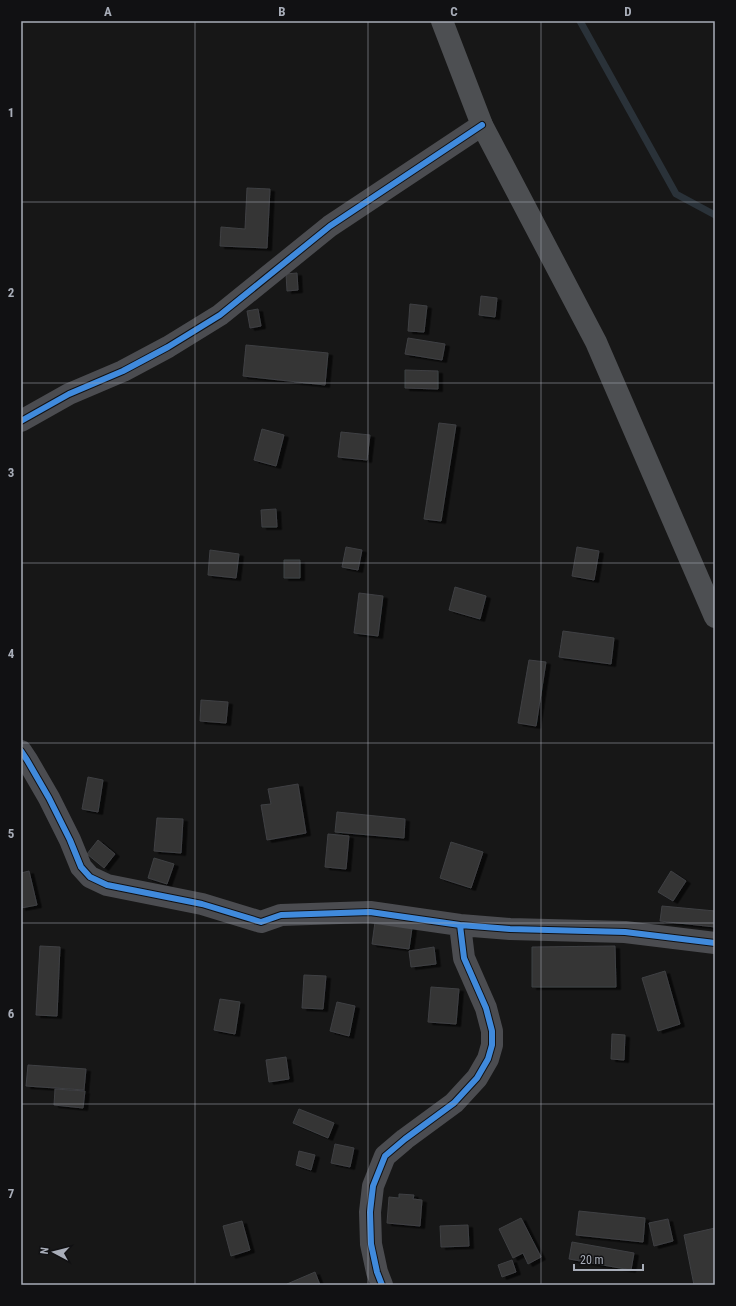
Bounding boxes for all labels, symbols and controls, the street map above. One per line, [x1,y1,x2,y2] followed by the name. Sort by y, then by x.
[104,4,112,19] text: A
[278,4,286,19] text: B
[450,4,458,19] text: C
[624,4,632,19] text: D
[8,105,14,120] text: 1
[8,285,15,300] text: 2
[8,465,14,480] text: 3
[8,646,15,661] text: 4
[8,826,15,841] text: 5
[8,1006,15,1021] text: 6
[8,1186,15,1201] text: 7
[34,1232,74,1272] north arrow
[38,1246,51,1255] text: N
[574,1246,643,1272] scale bar
[580,1253,604,1267] text: 20 m

